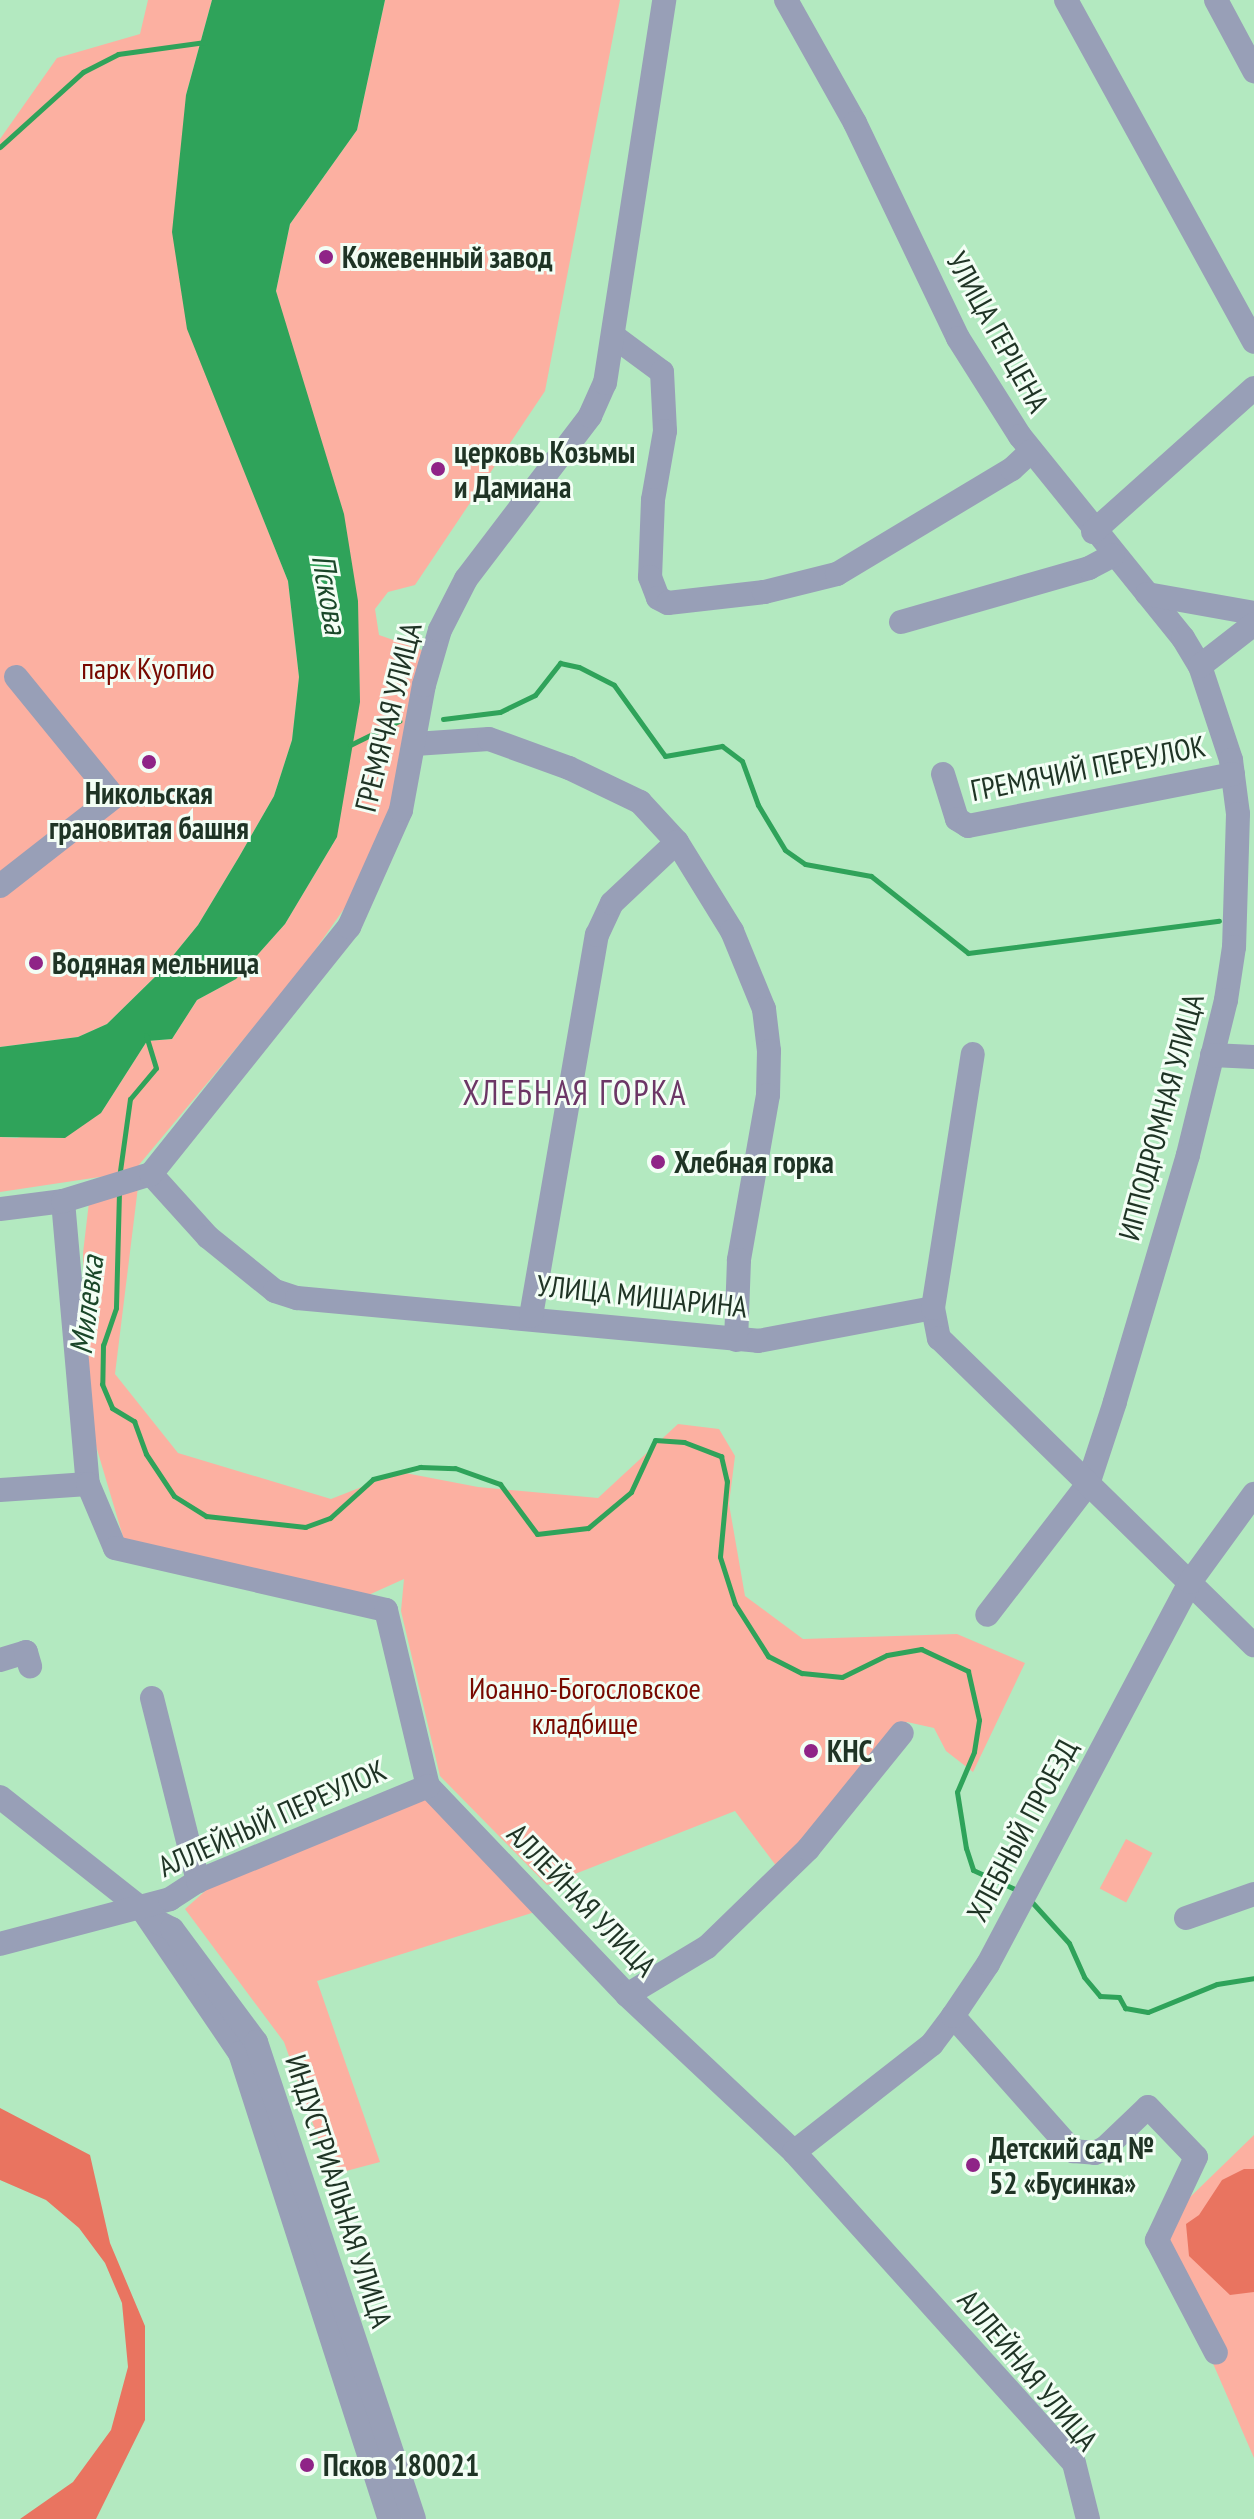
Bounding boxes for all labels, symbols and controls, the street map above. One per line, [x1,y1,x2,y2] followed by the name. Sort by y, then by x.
[342,239,553,275] place label: Кожевенный завод
[939,245,1057,419] street label: УЛИЦА ГЕРЦЕНА
[317,248,335,266] marker: Кожевенный завод
[454,434,636,504] place label: церковь Козьмы и Дамиана
[429,460,447,478] marker: церковь Козьмы и Дамиана
[304,551,356,637] water label: Пскова
[347,618,429,816] street label: ГРЕМЯЧАЯ УЛИЦА
[81,650,215,686] park label: парк Куопио
[968,728,1208,808] street label: ГРЕМЯЧИЙ ПЕРЕУЛОК
[140,753,158,771] marker: Никольская грановитая башня
[49,775,249,846] place label: Никольская грановитая башня
[52,945,259,981] place label: Водяная мельница
[27,954,45,972] marker: Водяная мельница
[1111,990,1211,1244] street label: ИППОДРОМНАЯ УЛИЦА
[462,1073,688,1113] district label: ХЛЕБНАЯ ГОРКА
[674,1144,834,1180] place label: Хлебная горка
[649,1153,667,1171] marker: Хлебная горка
[61,1254,111,1356] water label: Милевка
[535,1267,749,1325] street label: УЛИЦА МИШАРИНА
[469,1670,701,1740] park label: Иоанно-Богословское кладбище
[827,1733,872,1769] place label: КНС
[959,1733,1085,1927] street label: ХЛЕБНЫЙ ПРОЕЗД
[802,1742,820,1760] marker: КНС
[153,1752,391,1884] street label: АЛЛЕЙНЫЙ ПЕРЕУЛОК
[500,1816,664,1984] street label: АЛЛЕЙНАЯ УЛИЦА
[278,2050,400,2332] street label: ИНДУСТРИАЛЬНАЯ УЛИЦА
[989,2130,1154,2200] place label: Детский сад № 52 «Бусинка»
[964,2156,982,2174] marker: Детский сад № 52 «Бусинка»
[950,2282,1106,2458] street label: АЛЛЕЙНАЯ УЛИЦА
[323,2447,479,2483] place label: Псков 180021
[298,2456,316,2474] marker: Псков 180021

